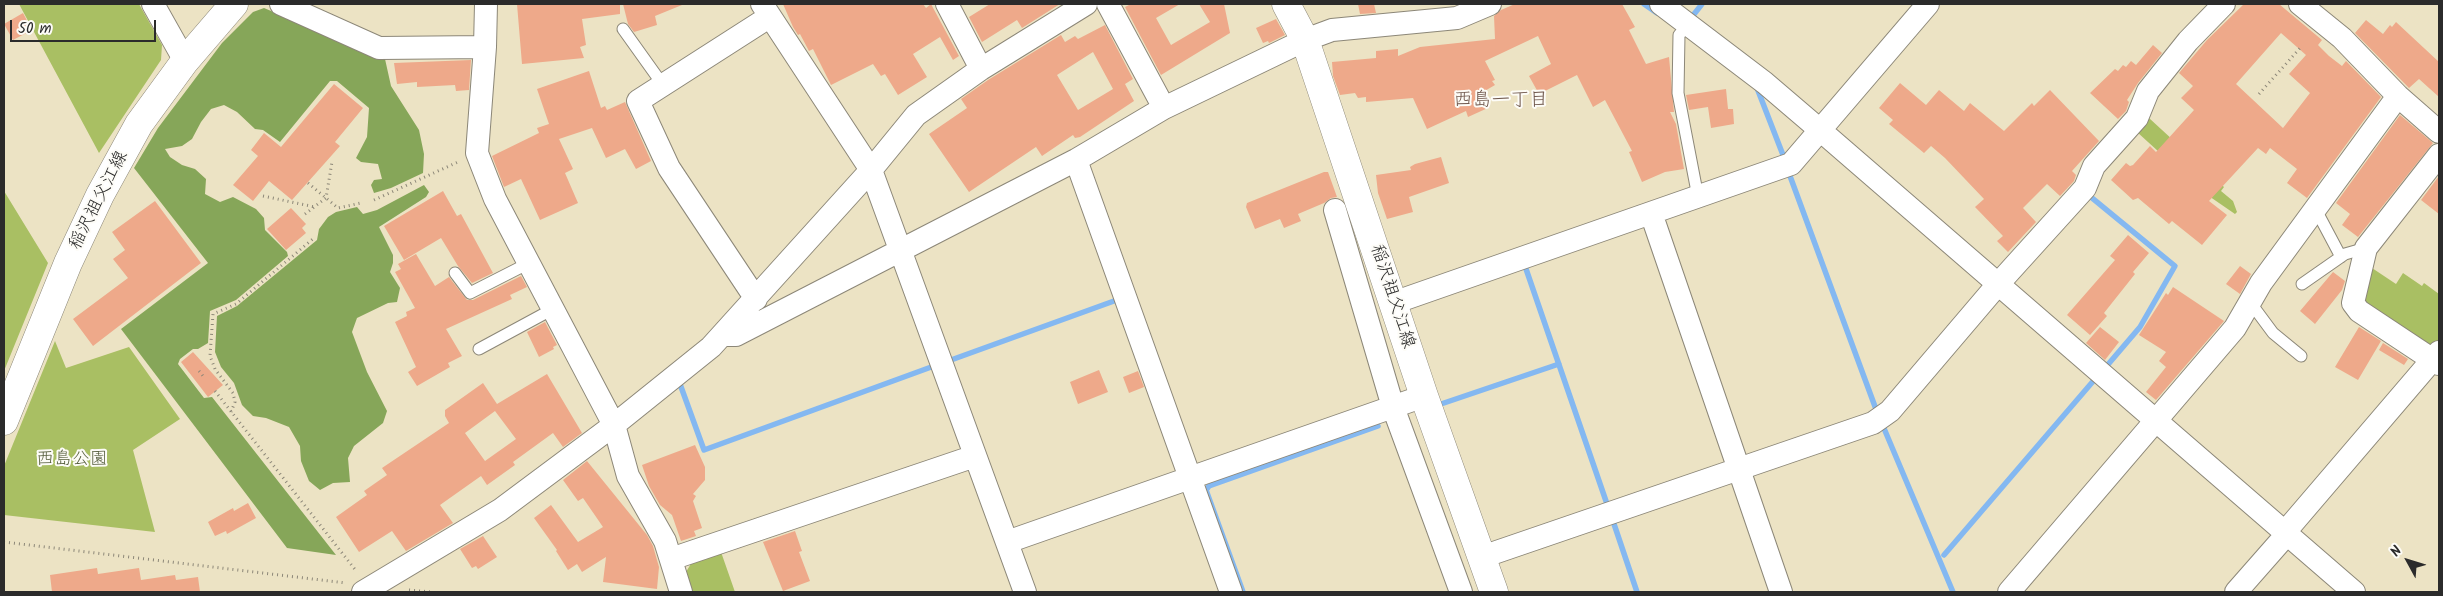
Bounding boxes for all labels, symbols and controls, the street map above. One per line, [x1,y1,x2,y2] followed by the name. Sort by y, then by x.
[12,10,159,42] scale bar
[18,17,52,41] text: 50 m
[1454,91,1548,113] district label: 西島一丁目
[66,148,134,254] street label: 稲沢祖父江線
[1364,242,1418,352] street label: 稲沢祖父江線
[36,450,108,472] park label: 西島公園
[2383,536,2433,586] north arrow
[2385,541,2408,562] text: N

